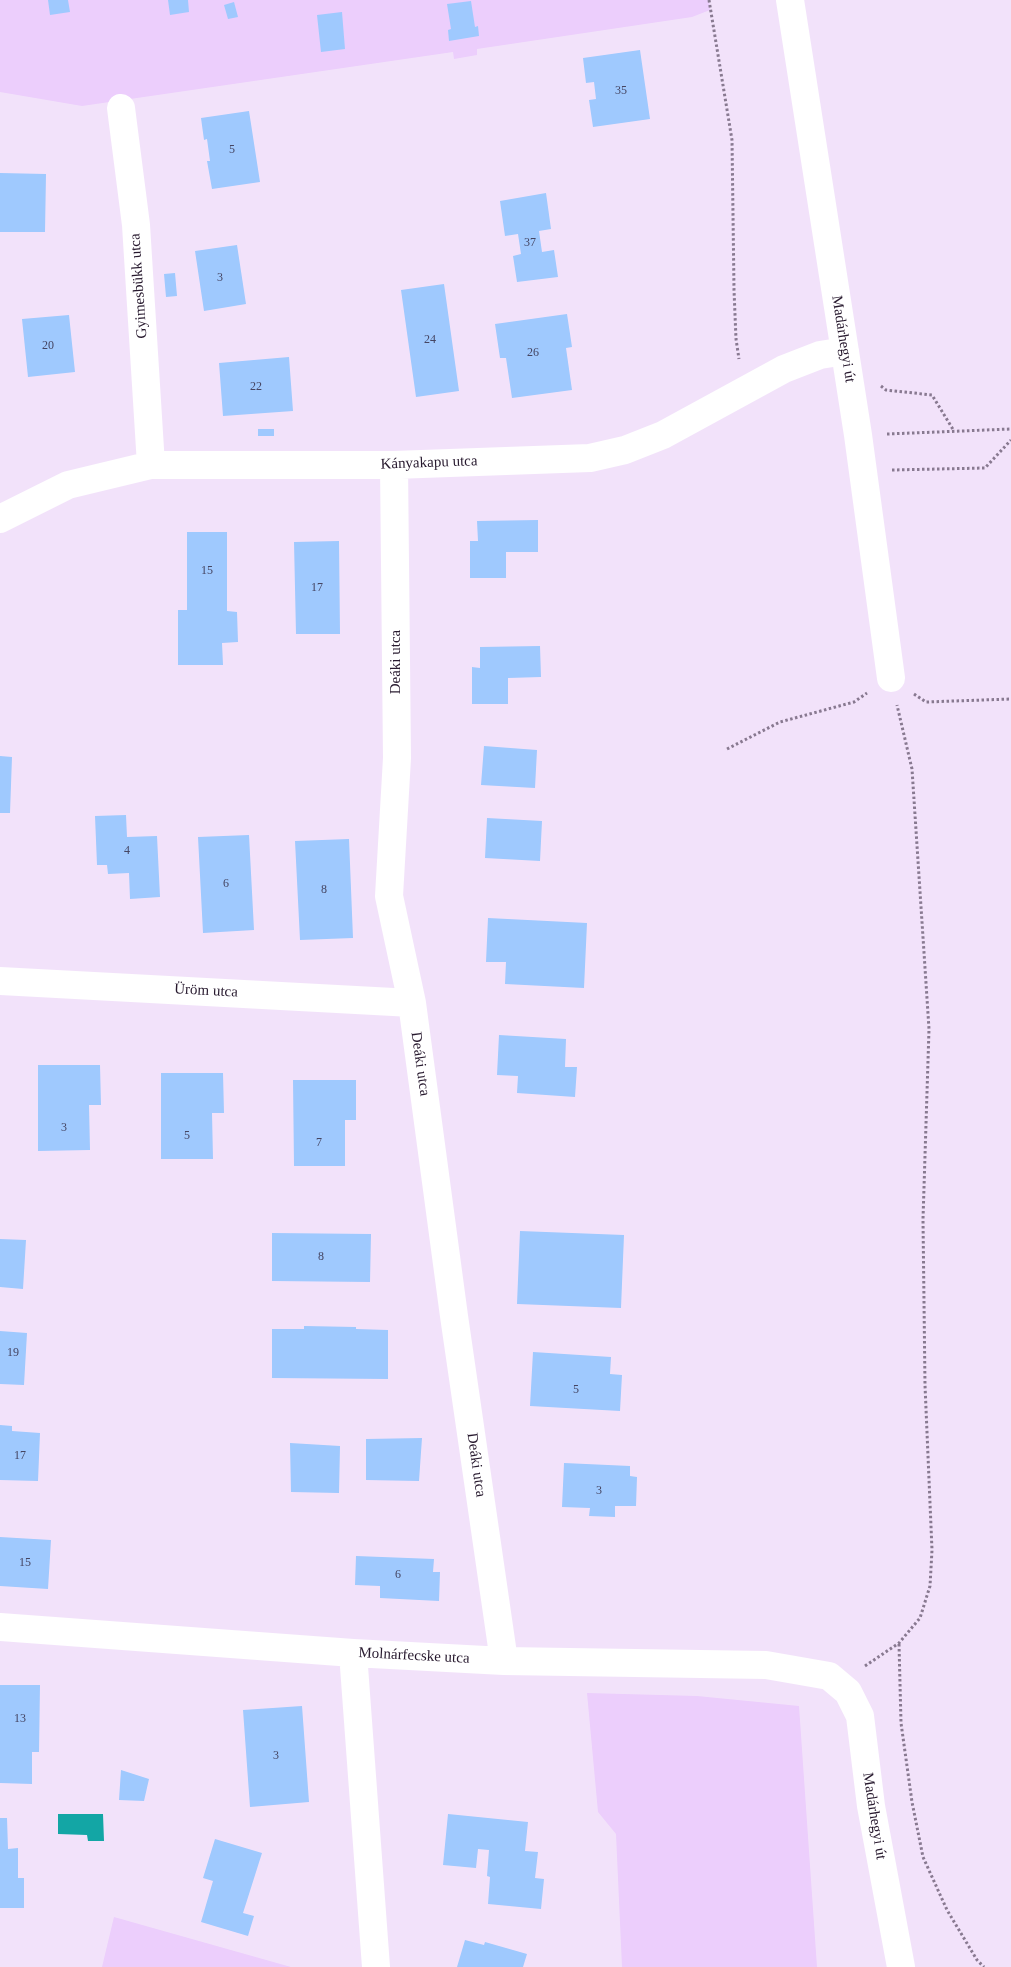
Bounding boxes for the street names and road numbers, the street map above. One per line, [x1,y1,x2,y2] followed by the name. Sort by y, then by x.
[126,233,152,339] street label: Gyimesbükk utca
[827,294,859,384] street label: Madárhegyi út
[380,452,478,474] street label: Kányakapu utca
[387,630,405,694] street label: Deáki utca
[174,980,238,1002] street label: Üröm utca
[407,1031,433,1097] street label: Deáki utca
[463,1432,489,1498] street label: Deáki utca
[358,1644,470,1668] street label: Molnárfecske utca
[858,1771,890,1861] street label: Madárhegyi út

